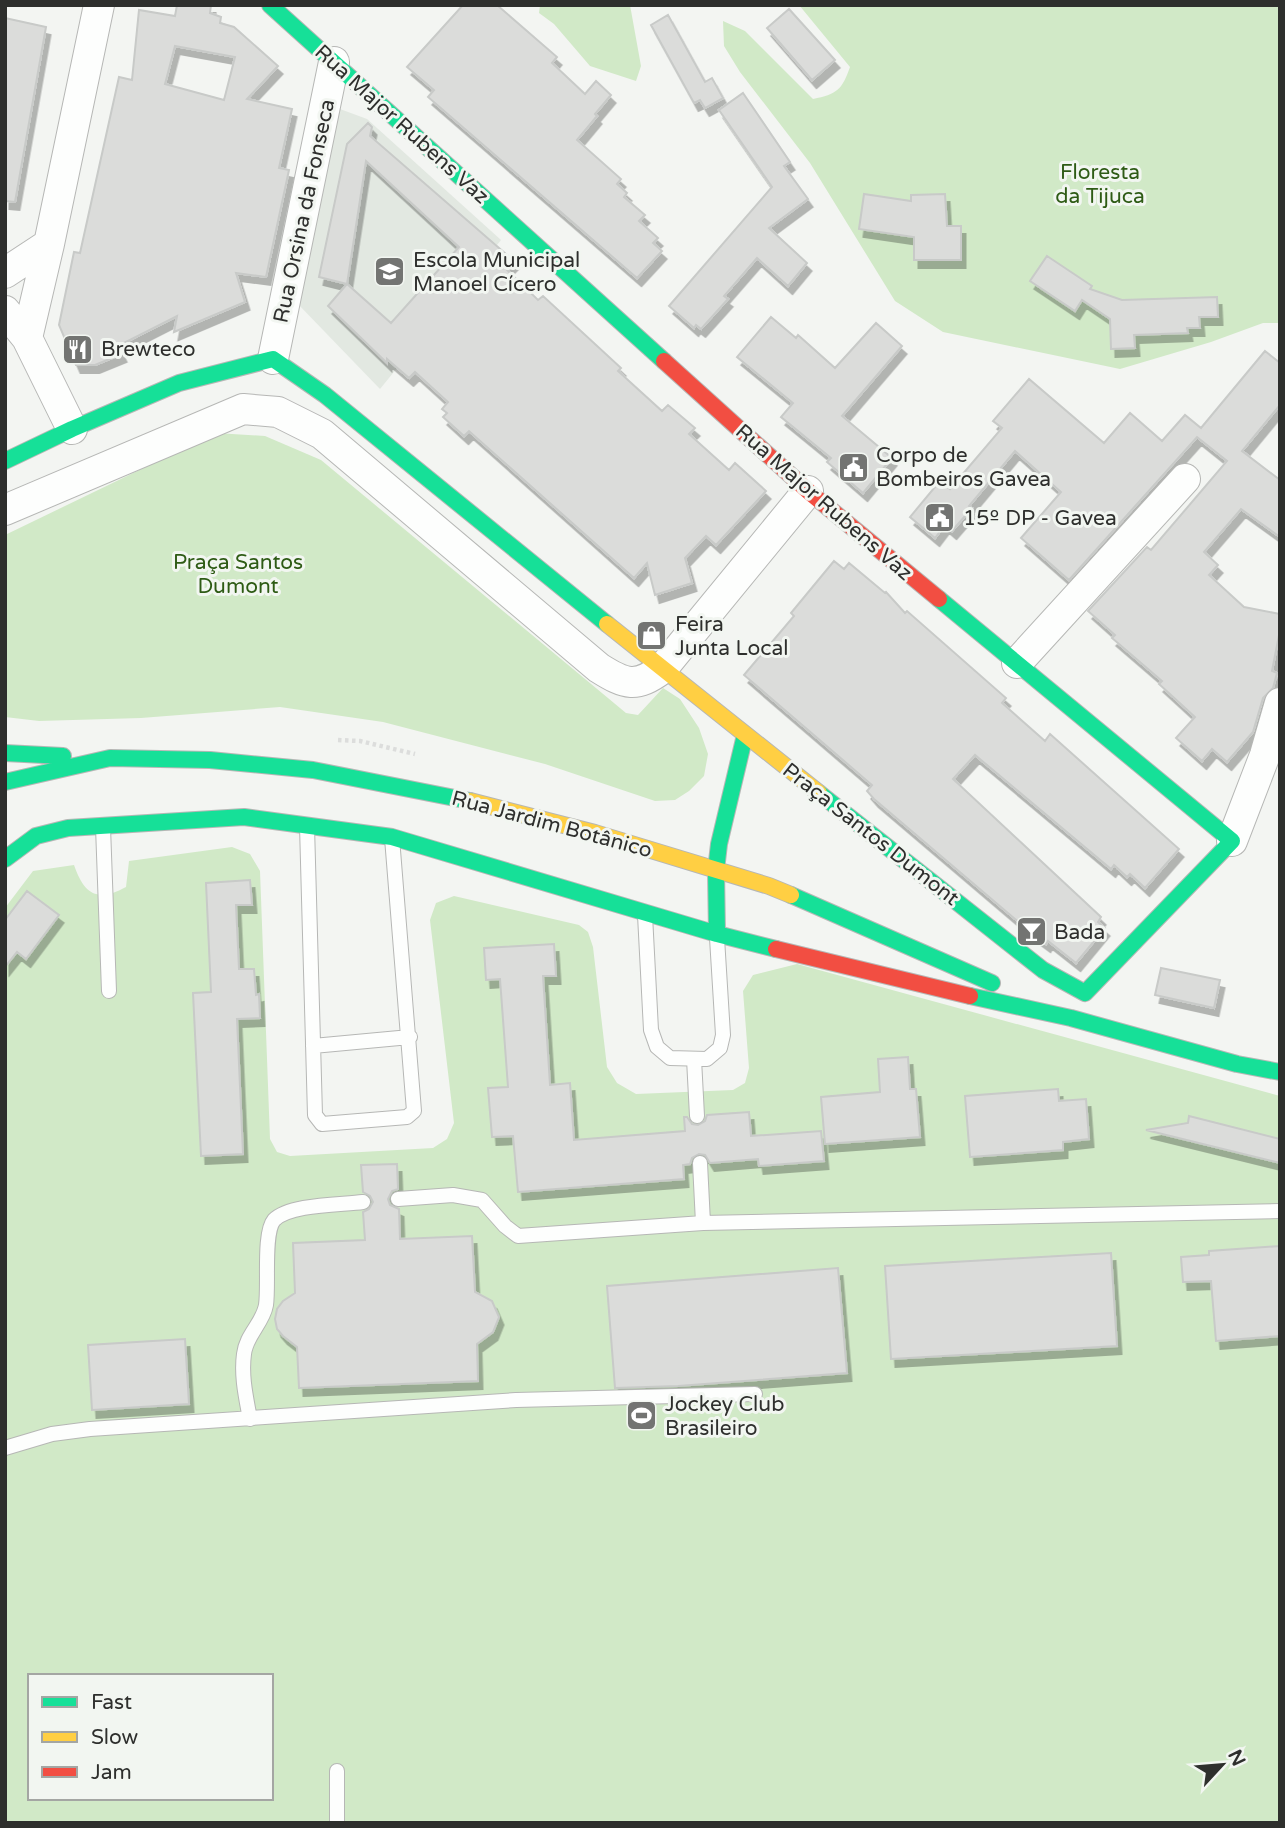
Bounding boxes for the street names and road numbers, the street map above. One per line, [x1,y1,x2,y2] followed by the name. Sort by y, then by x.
[309,40,494,209] street label: Rua Major Rubens Vaz
[269,97,340,325] street label: Rua Orsina da Fonseca
[730,419,917,586] street label: Rua Major Rubens Vaz
[778,758,964,911] street label: Praça Santos Dumont
[449,786,655,863] street label: Rua Jardim Botânico

